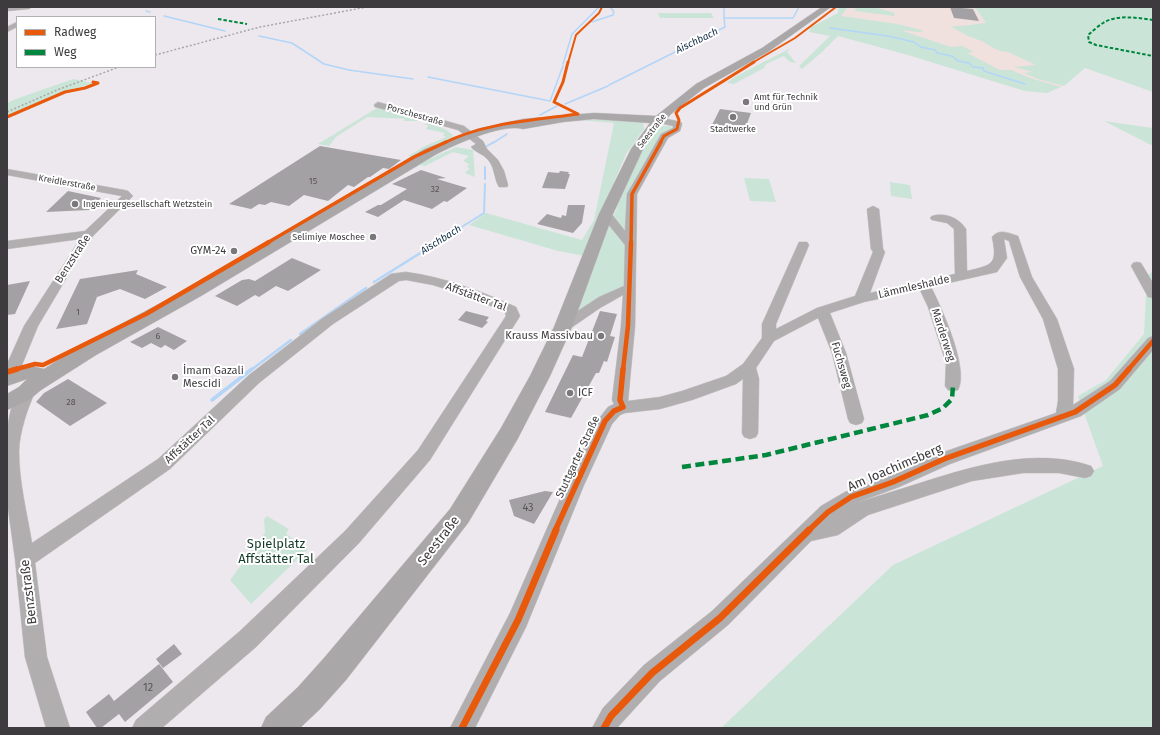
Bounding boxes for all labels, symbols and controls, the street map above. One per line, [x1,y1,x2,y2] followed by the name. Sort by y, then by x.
[16,16,156,68] legend
[54,25,96,39] text: Radweg
[674,26,720,56] water label: Aischbach
[54,45,77,59] text: Weg
[754,92,818,113] place label: Amt für Technik und Grün
[741,97,751,107] marker: Amt für Technik und Grün
[386,102,444,128] street label: Porschestraße
[635,112,669,150] street label: Seestraße
[728,112,738,122] marker: Stadtwerke
[710,124,756,134] place label: Stadtwerke
[38,173,96,193] street label: Kreidlerstraße
[309,176,317,186] house number: 15
[431,184,439,194] house number: 32
[70,199,80,209] marker: Ingenieurgesellschaft Wetzstein
[83,199,212,209] place label: Ingenieurgesellschaft Wetzstein
[418,223,464,257] water label: Aischbach
[52,232,94,286] street label: Benzstraße
[292,232,365,242] place label: Selimiye Moschee
[368,232,378,242] marker: Selimiye Moschee
[190,244,226,258] place label: GYM-24
[229,246,239,256] marker: GYM-24
[877,272,951,302] street label: Lämmleshalde
[444,280,508,314] street label: Affstätter Tal
[76,307,80,317] house number: 1
[928,307,958,363] street label: Marderweg
[505,329,593,343] place label: Krauss Massivbau
[156,331,160,341] house number: 6
[596,331,606,341] marker: Krauss Massivbau
[828,340,854,390] street label: Fuchsweg
[183,364,244,390] place label: İmam Gazali Mescidi
[170,372,180,382] marker: İmam Gazali Mescidi
[578,386,593,400] place label: ICF
[565,388,575,398] marker: ICF
[66,397,76,407] house number: 28
[162,413,218,467] street label: Affstätter Tal
[553,414,603,500] street label: Stuttgarter Straße
[845,441,945,495] street label: Am Joachimsberg
[522,501,534,515] house number: 43
[415,513,463,569] street label: Seestraße
[238,536,314,567] park label: Spielplatz Affstätter Tal
[17,559,41,625] street label: Benzstraße
[143,681,153,695] house number: 12

